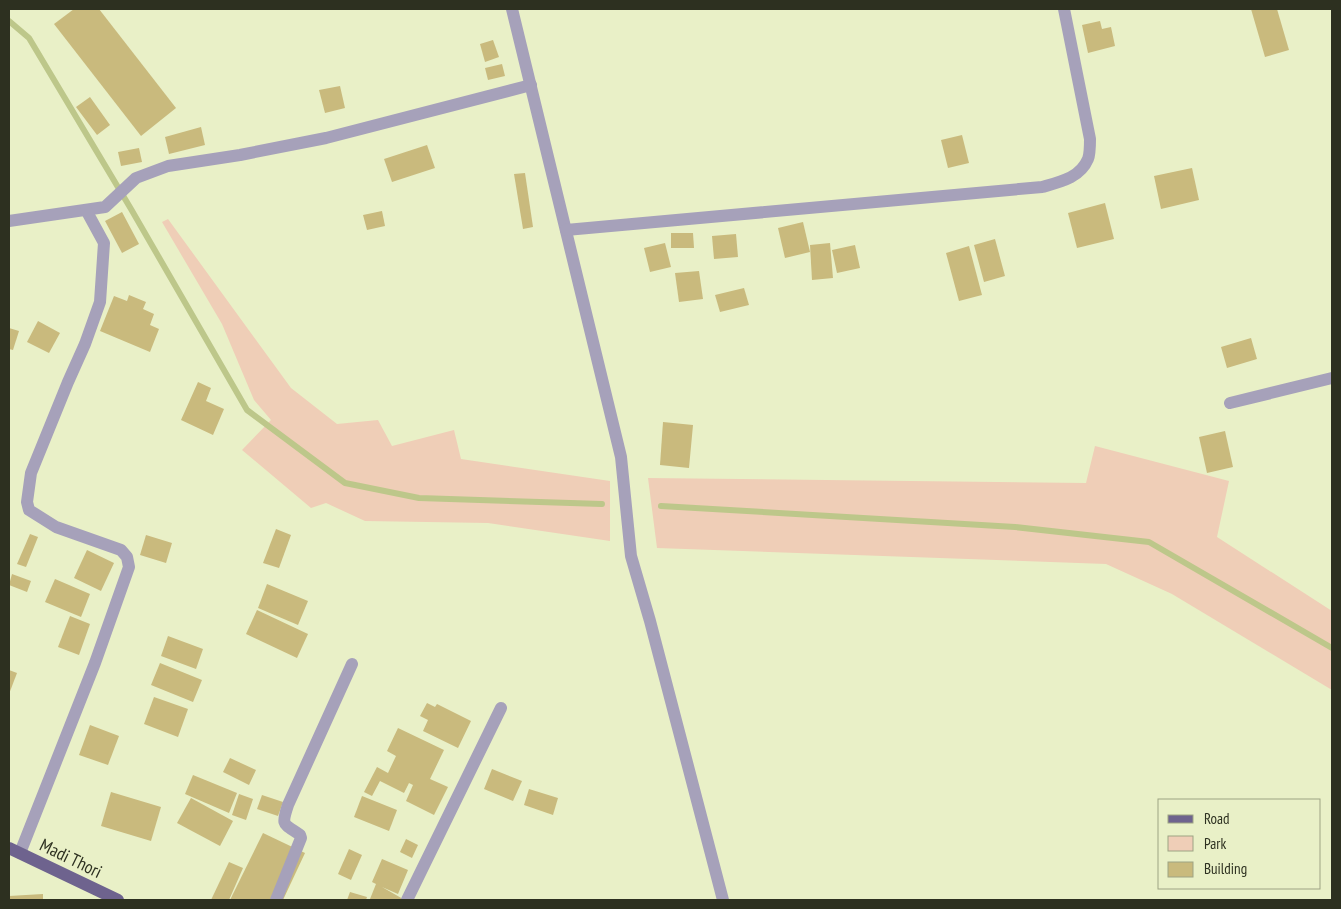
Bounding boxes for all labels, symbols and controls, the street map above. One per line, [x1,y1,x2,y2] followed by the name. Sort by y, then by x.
[1158,799,1321,889] legend
[1204,809,1230,828] text: Road
[36,833,106,883] street label: Madi Thori
[1204,834,1226,853] text: Park
[1204,859,1247,878] text: Building

